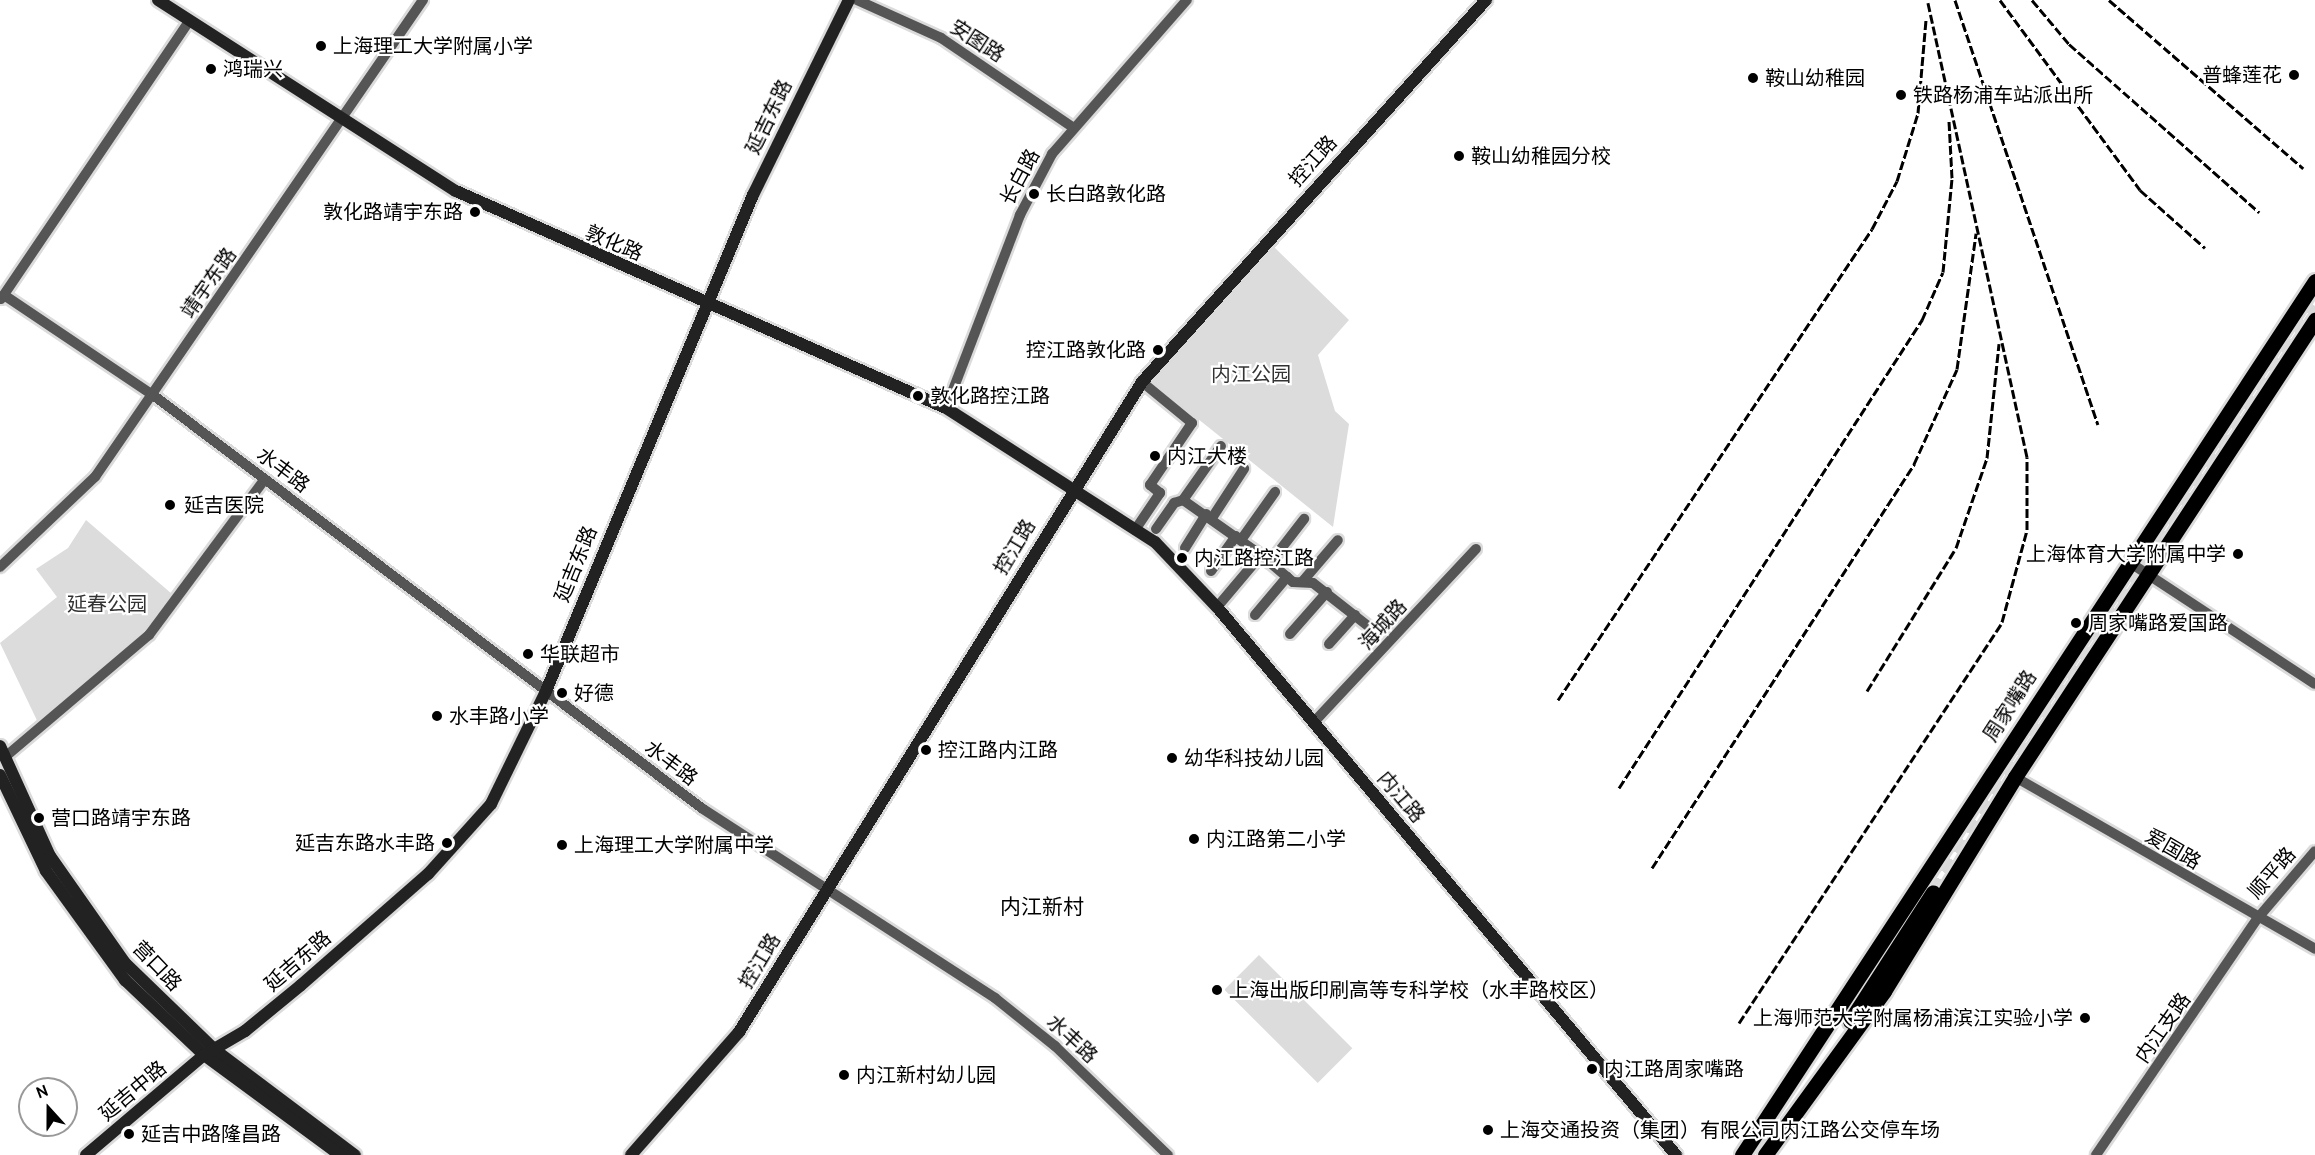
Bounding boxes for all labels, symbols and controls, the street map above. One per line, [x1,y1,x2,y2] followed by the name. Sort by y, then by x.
[945,15,1009,67] street label: 安图路
[333,34,533,58] place label: 上海理工大学附属小学
[314,39,328,53] marker: 上海理工大学附属小学
[223,57,283,81] place label: 鸿瑞兴
[204,62,218,76] marker: 鸿瑞兴
[2202,63,2282,87] place label: 普蜂莲花
[1765,66,1865,90] place label: 鞍山幼稚园
[2287,68,2301,82] marker: 普蜂莲花
[1746,71,1760,85] marker: 鞍山幼稚园
[741,76,797,158] street label: 延吉东路
[1913,83,2093,107] place label: 铁路杨浦车站派出所
[1894,88,1908,102] marker: 铁路杨浦车站派出所
[1284,131,1342,191] street label: 控江路
[1471,144,1611,168] place label: 鞍山幼稚园分校
[995,145,1045,209] street label: 长白路
[1452,149,1466,163] marker: 鞍山幼稚园分校
[1046,182,1166,206] place label: 长白路敦化路
[1027,187,1041,201] marker: 长白路敦化路
[323,200,463,224] place label: 敦化路靖宇东路
[468,205,482,219] marker: 敦化路靖宇东路
[582,220,646,266] street label: 敦化路
[176,243,242,323] street label: 靖宇东路
[1026,338,1146,362] place label: 控江路敦化路
[1151,343,1165,357] marker: 控江路敦化路
[1211,362,1291,386] park label: 内江公园
[930,384,1050,408] place label: 敦化路控江路
[911,389,925,403] marker: 敦化路控江路
[252,442,314,498] street label: 水丰路
[1167,444,1247,468] place label: 内江大楼
[1148,449,1162,463] marker: 内江大楼
[184,493,264,517] place label: 延吉医院
[161,496,179,514] marker: 延吉医院
[989,515,1041,579] street label: 控江路
[550,522,602,606] street label: 延吉东路
[2026,542,2226,566] place label: 上海体育大学附属中学
[1194,546,1314,570] place label: 内江路控江路
[2231,547,2245,561] marker: 上海体育大学附属中学
[1175,551,1189,565] marker: 内江路控江路
[67,592,147,616] park label: 延春公园
[1354,595,1412,655] street label: 海城路
[2088,611,2228,635] place label: 周家嘴路爱国路
[2069,616,2083,630] marker: 周家嘴路爱国路
[540,642,620,666] place label: 华联超市
[521,647,535,661] marker: 华联超市
[1978,666,2042,746] street label: 周家嘴路
[574,681,614,705] place label: 好德
[555,686,569,700] marker: 好德
[449,704,549,728] place label: 水丰路小学
[430,709,444,723] marker: 水丰路小学
[640,735,702,791] street label: 水丰路
[938,738,1058,762] place label: 控江路内江路
[919,743,933,757] marker: 控江路内江路
[1184,746,1324,770] place label: 幼华科技幼儿园
[1165,751,1179,765] marker: 幼华科技幼儿园
[1373,766,1429,828] street label: 内江路
[51,806,191,830] place label: 营口路靖宇东路
[32,811,46,825] marker: 营口路靖宇东路
[2141,824,2205,874] street label: 爱国路
[1206,827,1346,851] place label: 内江路第二小学
[295,831,435,855] place label: 延吉东路水丰路
[1187,832,1201,846] marker: 内江路第二小学
[574,833,774,857] place label: 上海理工大学附属中学
[440,836,454,850] marker: 延吉东路水丰路
[555,838,569,852] marker: 上海理工大学附属中学
[2243,842,2301,904] street label: 顺平路
[1000,894,1084,920] district label: 内江新村
[260,926,336,996] street label: 延吉东路
[734,929,786,993] street label: 控江路
[128,936,186,996] street label: 营口路
[1229,978,1609,1002] place label: 上海出版印刷高等专科学校（水丰路校区）
[1210,983,1224,997] marker: 上海出版印刷高等专科学校（水丰路校区）
[2130,988,2196,1068] street label: 内江支路
[1753,1006,2073,1030] place label: 上海师范大学附属杨浦滨江实验小学
[1042,1010,1102,1068] street label: 水丰路
[2078,1011,2092,1025] marker: 上海师范大学附属杨浦滨江实验小学
[95,1056,171,1126] street label: 延吉中路
[1604,1057,1744,1081] place label: 内江路周家嘴路
[1585,1062,1599,1076] marker: 内江路周家嘴路
[856,1063,996,1087] place label: 内江新村幼儿园
[837,1068,851,1082] marker: 内江新村幼儿园
[18,1077,78,1137] north arrow
[33,1081,51,1102] text: N
[1500,1118,1940,1142] place label: 上海交通投资（集团）有限公司内江路公交停车场
[141,1122,281,1146] place label: 延吉中路隆昌路
[1481,1123,1495,1137] marker: 上海交通投资（集团）有限公司内江路公交停车场
[122,1127,136,1141] marker: 延吉中路隆昌路

